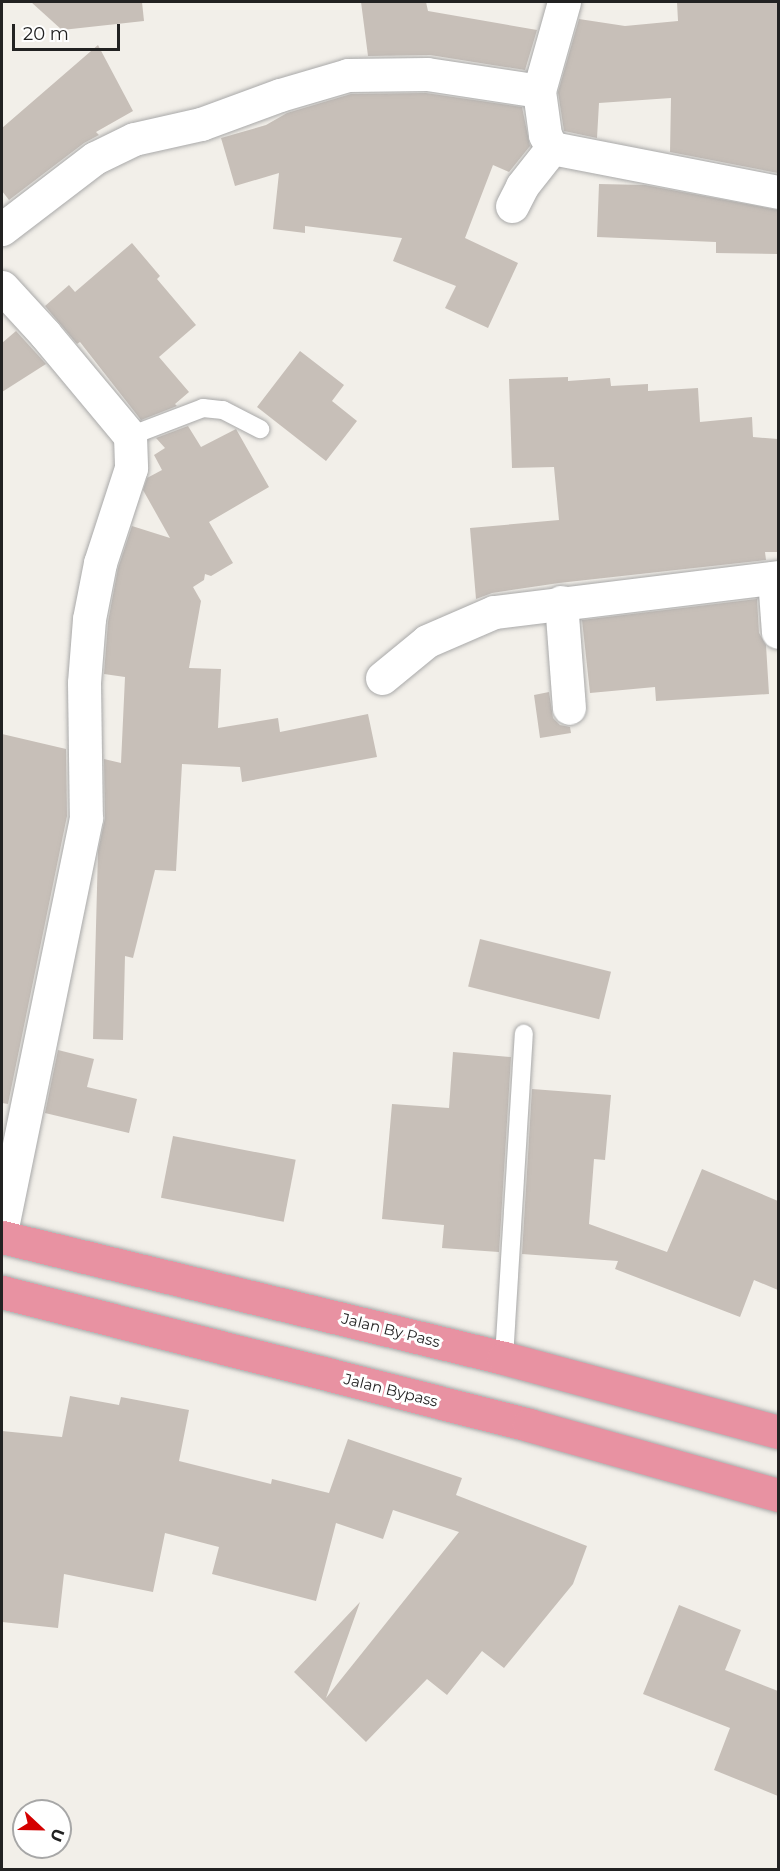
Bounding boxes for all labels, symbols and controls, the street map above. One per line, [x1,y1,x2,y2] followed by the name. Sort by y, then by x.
[15,12,123,50] scale bar
[23,23,69,45] text: 20 m
[340,1309,442,1351] street label: Jalan By Pass
[342,1370,440,1410] street label: Jalan Bypass
[12,1799,72,1859] north arrow
[46,1826,68,1845] text: U

